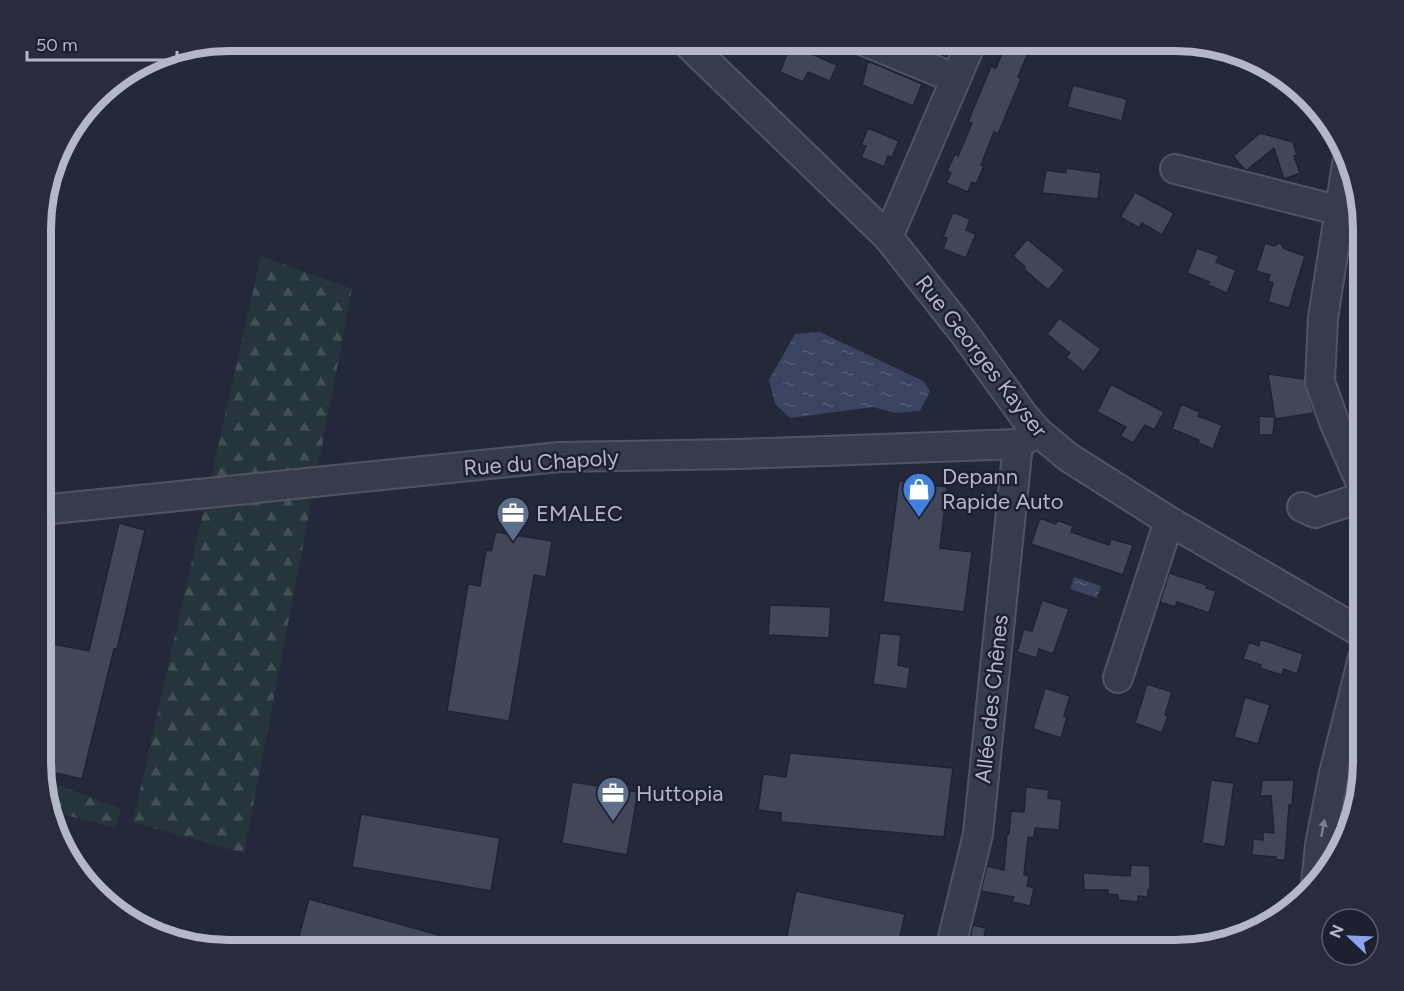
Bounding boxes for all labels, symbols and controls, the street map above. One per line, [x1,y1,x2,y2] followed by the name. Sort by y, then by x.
[27,24,177,62] scale bar
[36,34,78,56] text: 50 m
[910,270,1054,443] street label: Rue Georges Kayser
[462,444,620,481] street label: Rue du Chapoly
[942,463,1064,515] place label: Depann Rapide Auto
[901,471,937,518] shop icon: Depann Rapide Auto
[495,495,531,542] office icon: EMALEC
[536,500,623,527] place label: EMALEC
[969,613,1014,785] street label: Allée des Chênes
[595,775,631,822] office icon: Huttopia
[636,780,723,807] place label: Huttopia
[1319,819,1328,838] one-way arrow
[1320,907,1380,967] north arrow
[1325,922,1348,941] text: N

